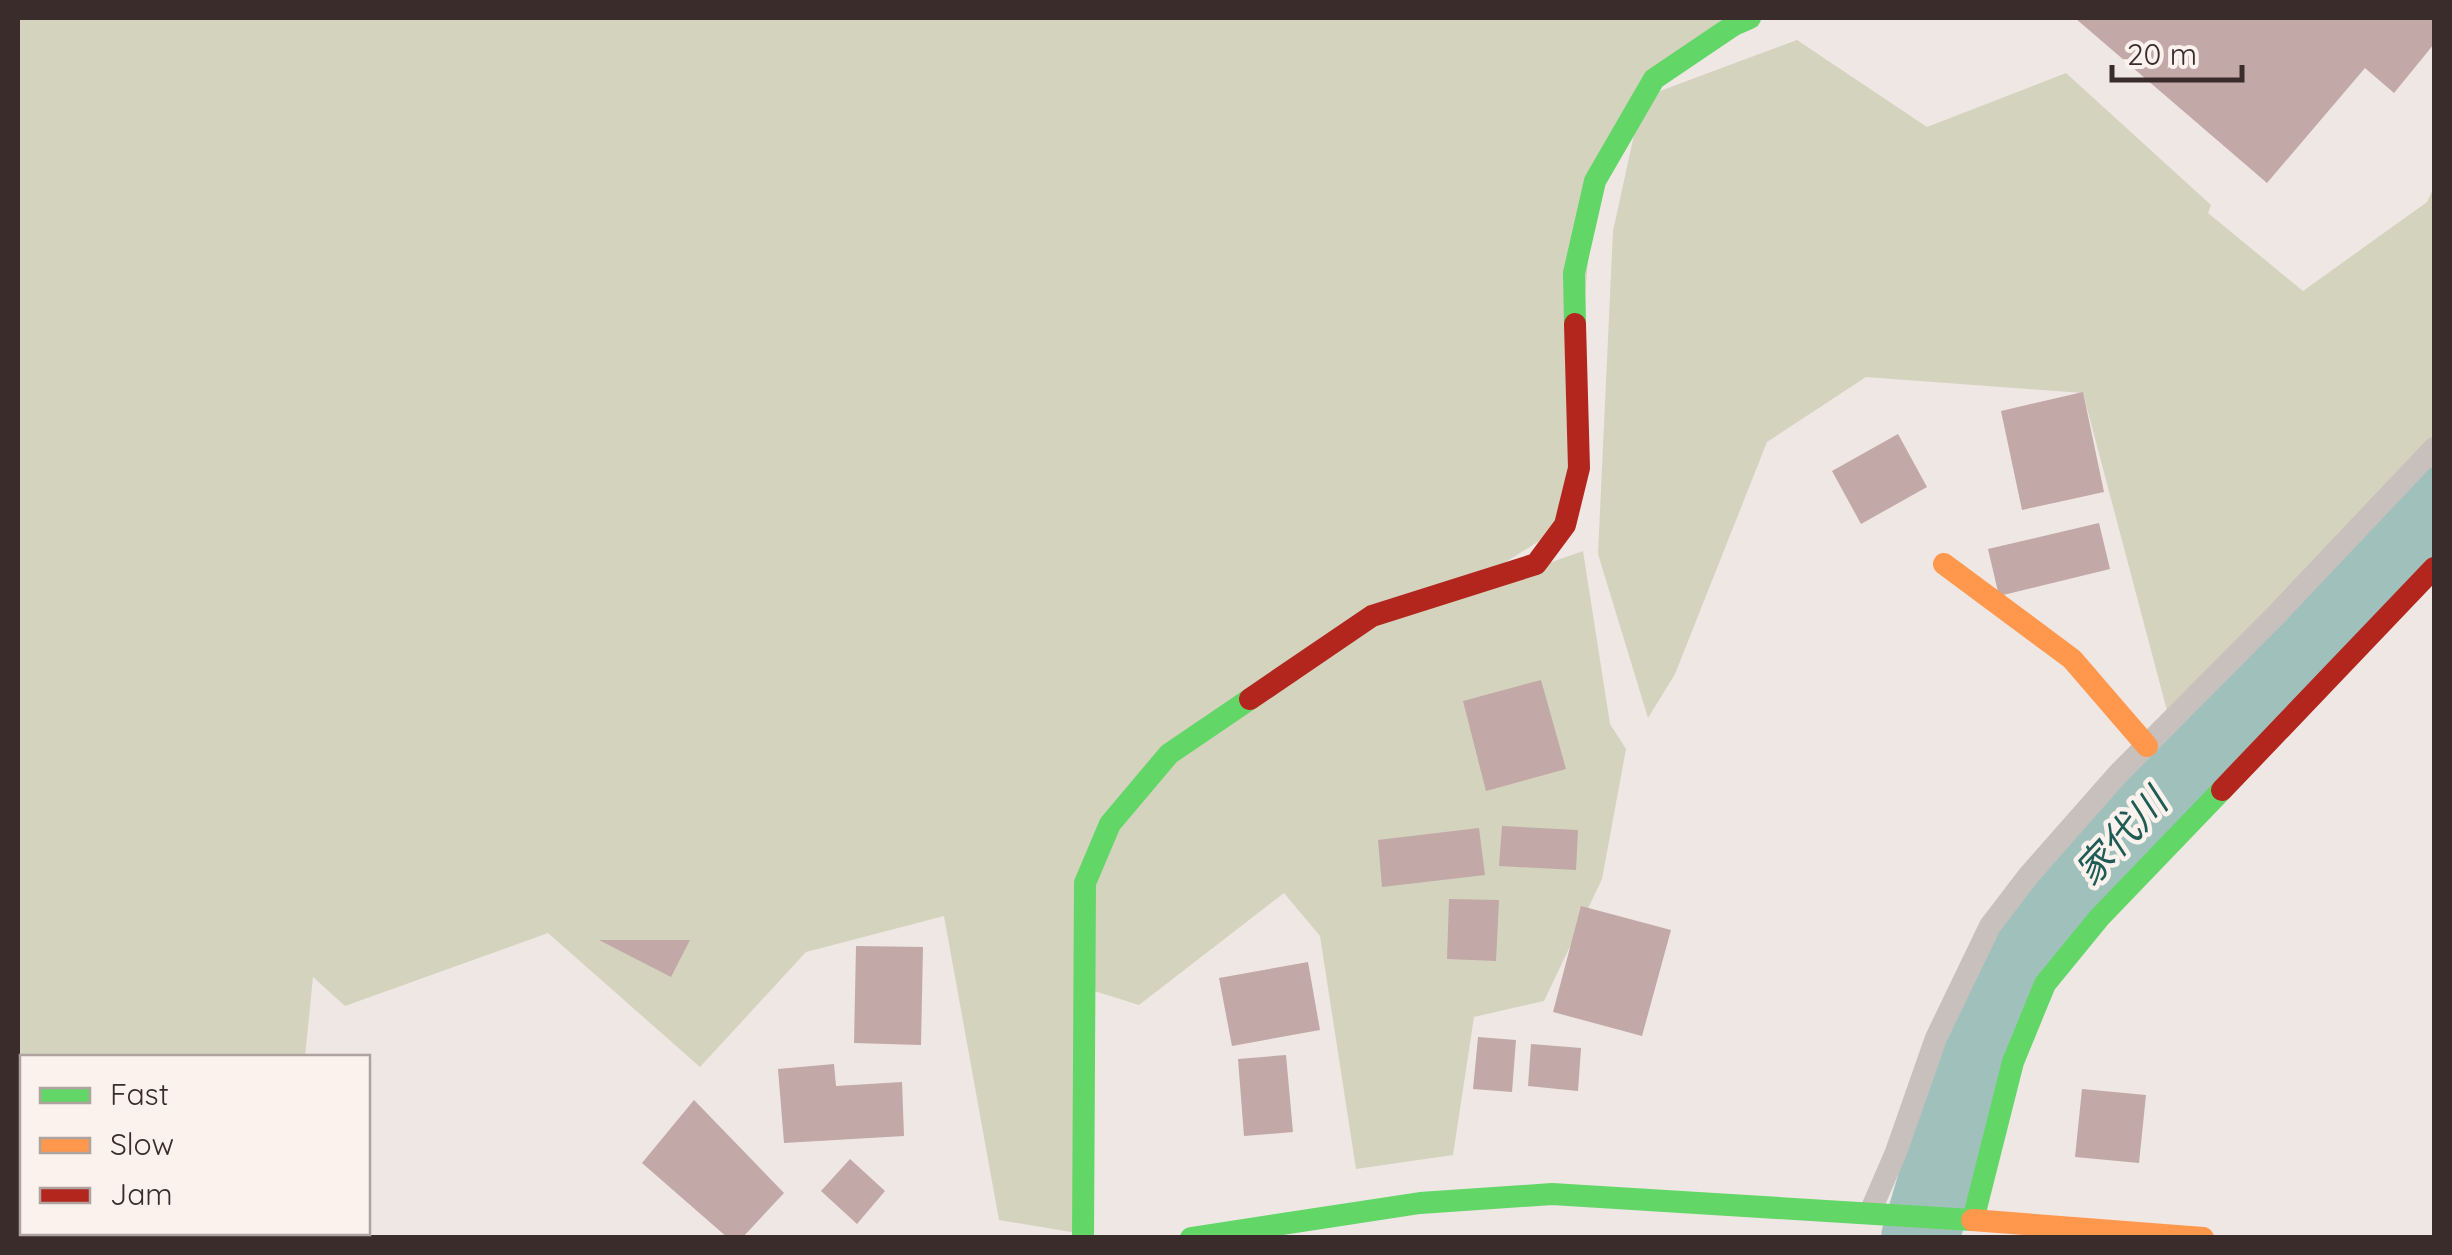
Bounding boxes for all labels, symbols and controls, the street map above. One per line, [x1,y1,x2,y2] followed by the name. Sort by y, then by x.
[2112,20,2242,82] scale bar
[2127,35,2197,73] text: 20 m
[2064,775,2179,894] water label: 家代川
[20,1055,370,1235] legend
[110,1075,169,1113] text: Fast
[110,1125,174,1163] text: Slow
[110,1175,173,1213] text: Jam

